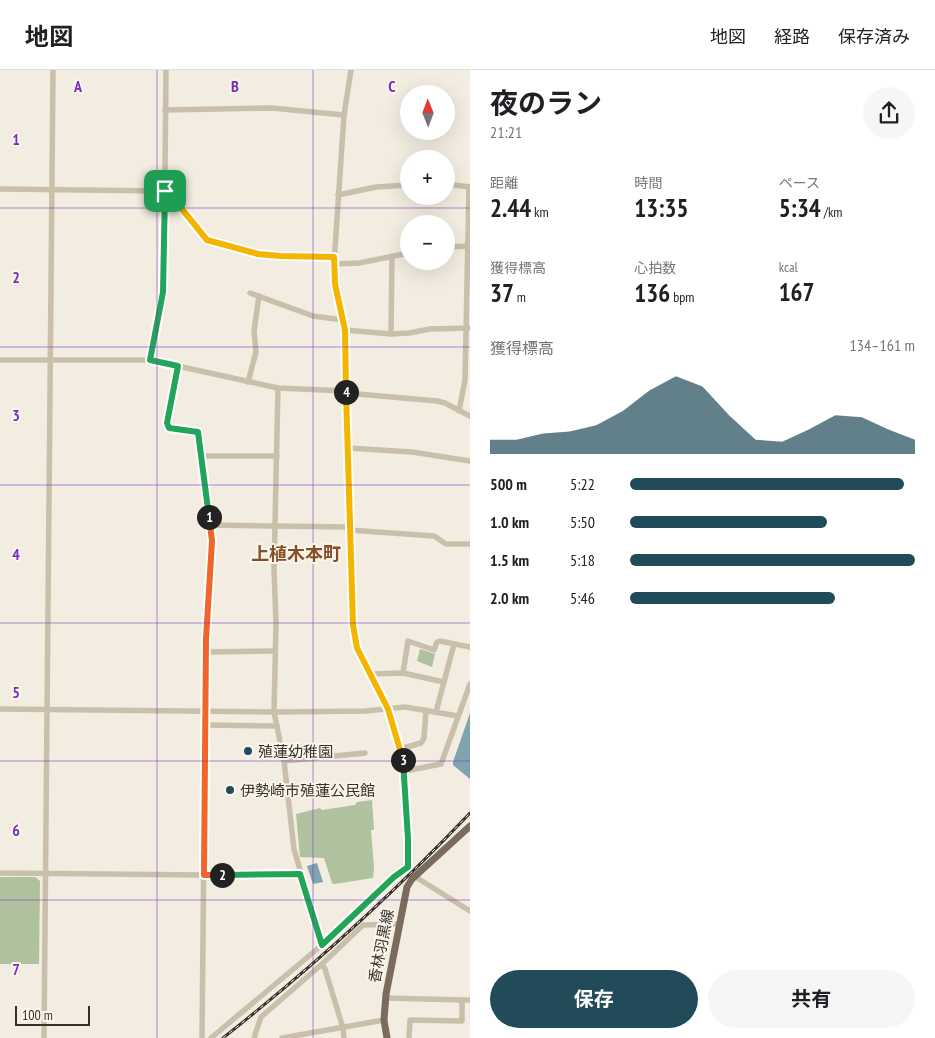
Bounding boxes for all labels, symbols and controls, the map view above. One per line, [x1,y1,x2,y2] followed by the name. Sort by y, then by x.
[25,21,73,52] text: 地図
[710,25,746,48] text: 地図
[774,25,810,48] text: 経路
[838,25,910,48] text: 保存済み
[73,76,83,96] text: A
[231,76,239,96] text: B
[388,76,396,96] text: C
[490,84,602,121] text: 夜のラン
[400,85,455,140] north arrow
[400,85,455,270] map controls
[863,87,915,139] button: share
[490,122,522,142] text: 21:21
[12,129,20,149] text: 1
[400,150,455,205] button: +
[144,170,186,212] pin
[490,174,518,192] text: 距離
[634,174,662,192] text: 時間
[779,174,820,192] text: ペース
[151,177,179,205] icon: arrive
[490,192,531,224] text: 2.44
[634,192,688,224] text: 13:35
[779,192,821,224] text: 5:34
[531,203,549,221] text: km
[821,203,842,221] text: /km
[400,215,455,270] button: −
[779,258,798,276] text: kcal
[490,259,546,277] text: 獲得標高
[634,259,676,277] text: 心拍数
[12,267,20,287] text: 2
[779,276,815,308] text: 167
[490,277,514,309] text: 37
[634,277,670,309] text: 136
[514,288,526,306] text: m
[670,288,694,306] text: bpm
[850,335,915,355] text: 134–161 m
[490,338,554,358] text: 獲得標高
[334,380,358,404] pin: 4
[343,383,350,401] text: 4
[12,405,20,425] text: 3
[490,474,527,494] text: 500 m
[570,474,595,494] text: 5:22
[196,504,222,530] pin: 1
[206,508,213,526] text: 1
[490,512,529,532] text: 1.0 km
[570,512,595,532] text: 5:50
[251,542,341,565] district label: 上植木本町
[12,544,20,564] text: 4
[490,550,529,570] text: 1.5 km
[570,550,595,570] text: 5:18
[490,588,529,608] text: 2.0 km
[570,588,595,608] text: 5:46
[12,682,20,702] text: 5
[258,742,333,761] place label: 殖蓮幼稚園
[242,745,254,757] marker: 殖蓮幼稚園
[390,748,416,772] pin: 3
[400,751,407,769] text: 3
[240,781,375,800] place label: 伊勢崎市殖蓮公民館
[224,784,236,796] marker: 伊勢崎市殖蓮公民館
[12,820,20,840] text: 6
[210,862,234,888] pin: 2
[219,866,226,884] text: 2
[365,907,397,985] street label: 香林羽黒線
[12,959,20,979] text: 7
[490,970,698,1028] button: 保存
[708,970,915,1028] button: 共有
[15,1003,90,1026] scale bar
[22,1006,53,1024] text: 100 m

